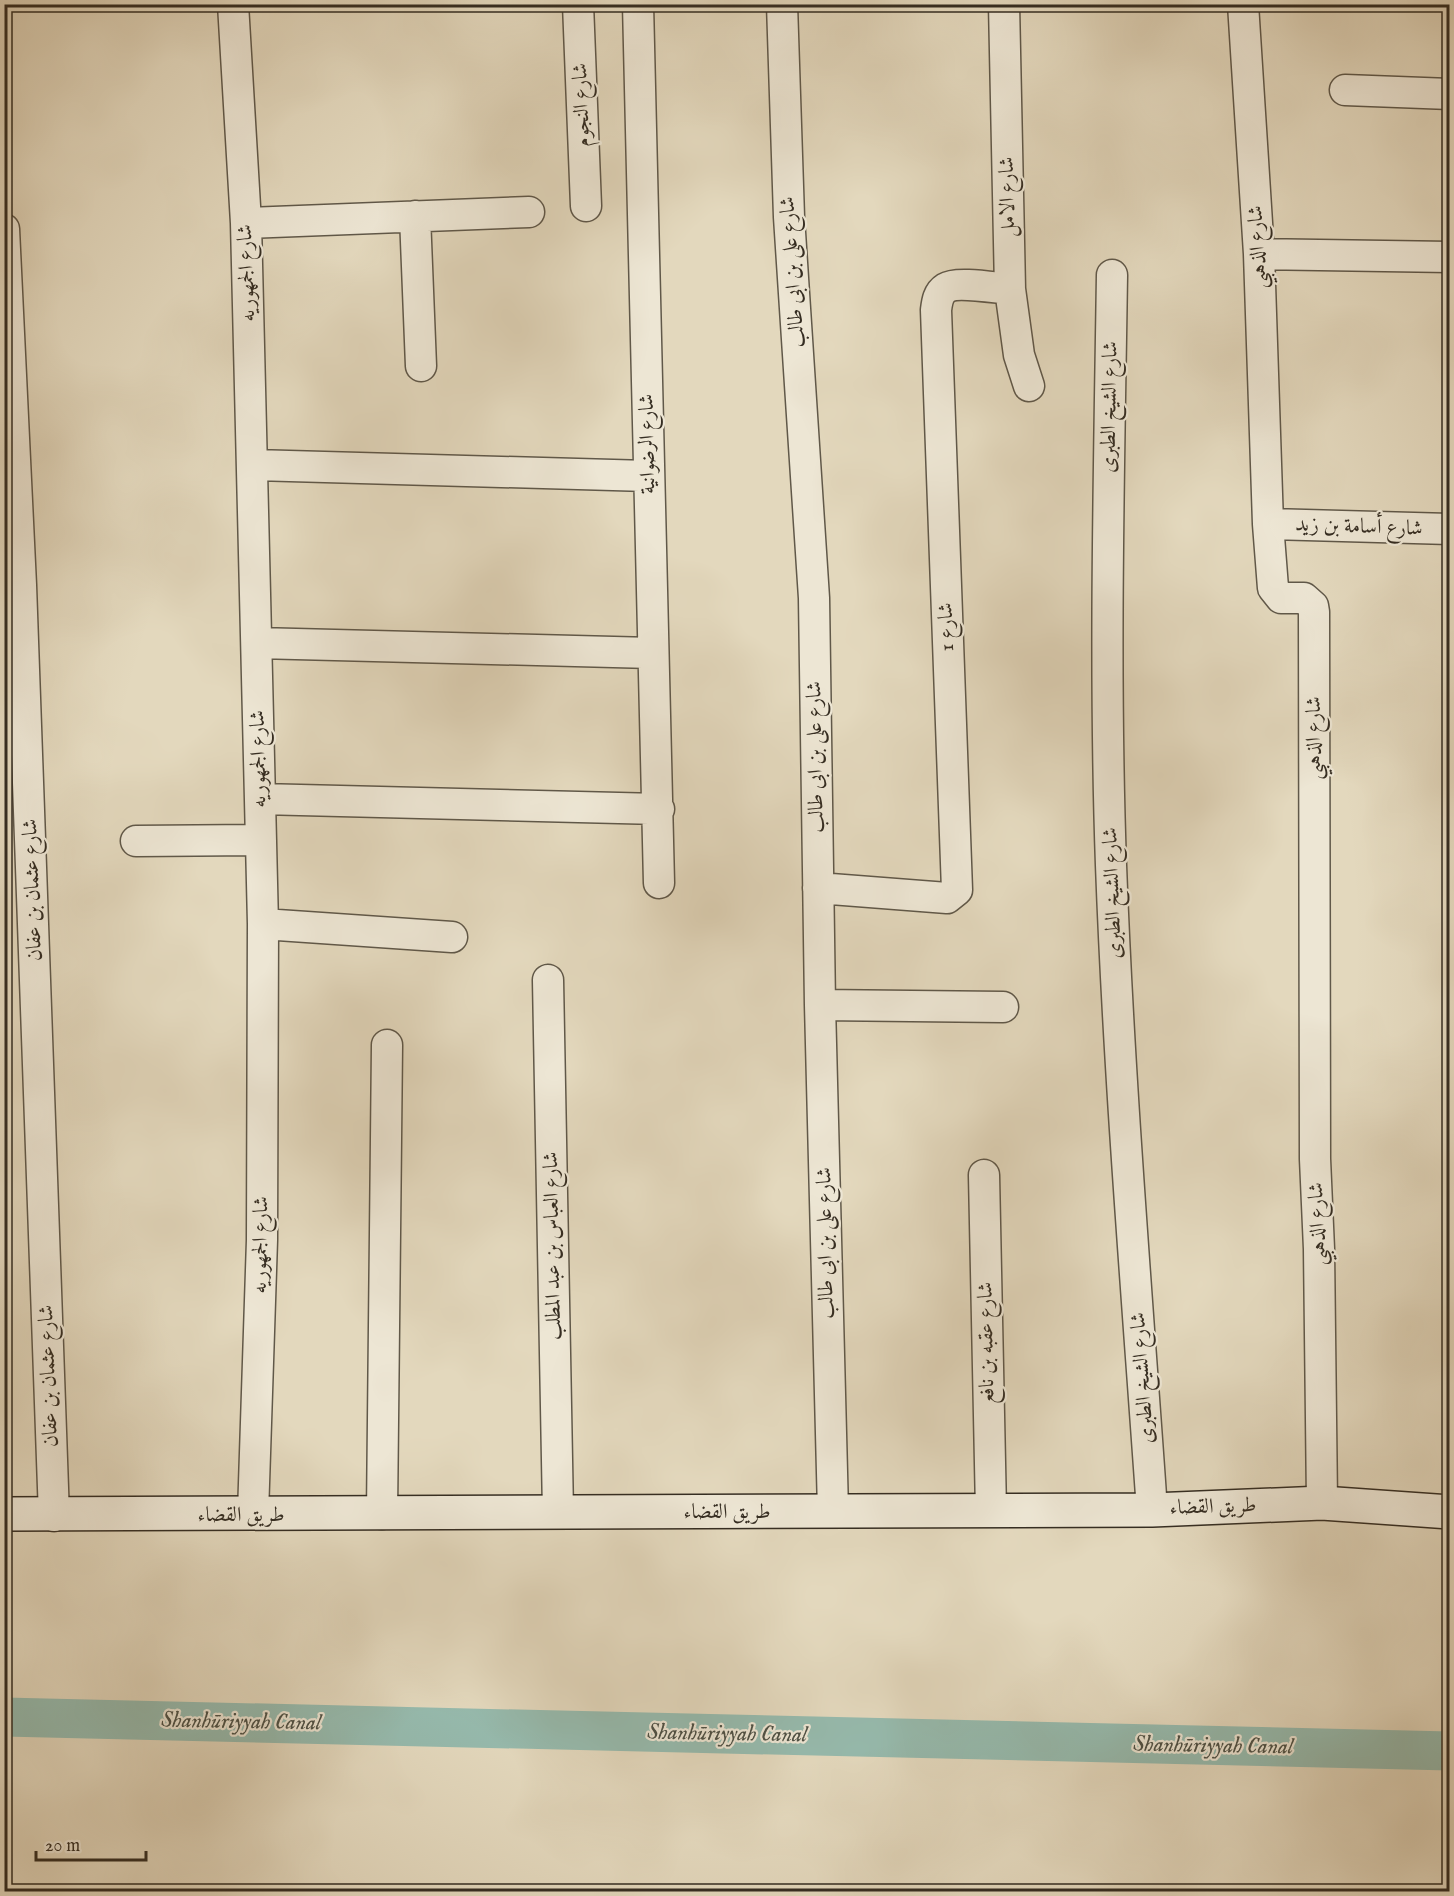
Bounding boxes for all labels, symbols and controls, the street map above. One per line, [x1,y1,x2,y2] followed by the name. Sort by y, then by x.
[567,62,600,147] street label: شارع النجوم
[994,156,1025,238] street label: شارع الامل
[774,195,815,349] street label: شارع على بن ابى طالب
[1242,204,1279,289] street label: شارع الذهبي
[232,224,265,322] street label: شارع الجمهوريه
[1095,341,1129,473] street label: شارع الشيخ الطبرى
[634,394,665,494] street label: شارع الرضوانية
[1295,508,1423,546] street label: شارع أسامة بن زيد
[933,602,964,652] street label: شارع 1
[801,681,834,833] street label: شارع على بن ابى طالب
[1301,696,1333,780] street label: شارع الذهبي
[245,710,276,808] street label: شارع الجمهوريه
[17,818,52,962] street label: شارع عثمان بن عفان
[1097,827,1133,959] street label: شارع الشيخ الطبرى
[538,1151,571,1340] street label: شارع العباس بن عبد المطلب
[811,1167,844,1319] street label: شارع على بن ابى طالب
[1303,1182,1338,1266] street label: شارع الذهبي
[247,1196,278,1294] street label: شارع الجمهوريه
[972,1282,1006,1404] street label: شارع عقبه بن نافع
[33,1304,68,1448] street label: شارع عثمان بن عفان
[1125,1311,1165,1445] street label: شارع الشيخ الطبرى
[1169,1492,1257,1522] street label: طريق القضاء
[683,1499,771,1526] street label: طريق القضاء
[197,1502,285,1529] street label: طريق القضاء
[161,1707,323,1737] water label: Shanhūriyyah Canal
[647,1719,809,1749] water label: Shanhūriyyah Canal
[1133,1731,1295,1761] water label: Shanhūriyyah Canal
[36,1824,146,1862] scale bar
[45,1835,80,1858] text: 20 m

